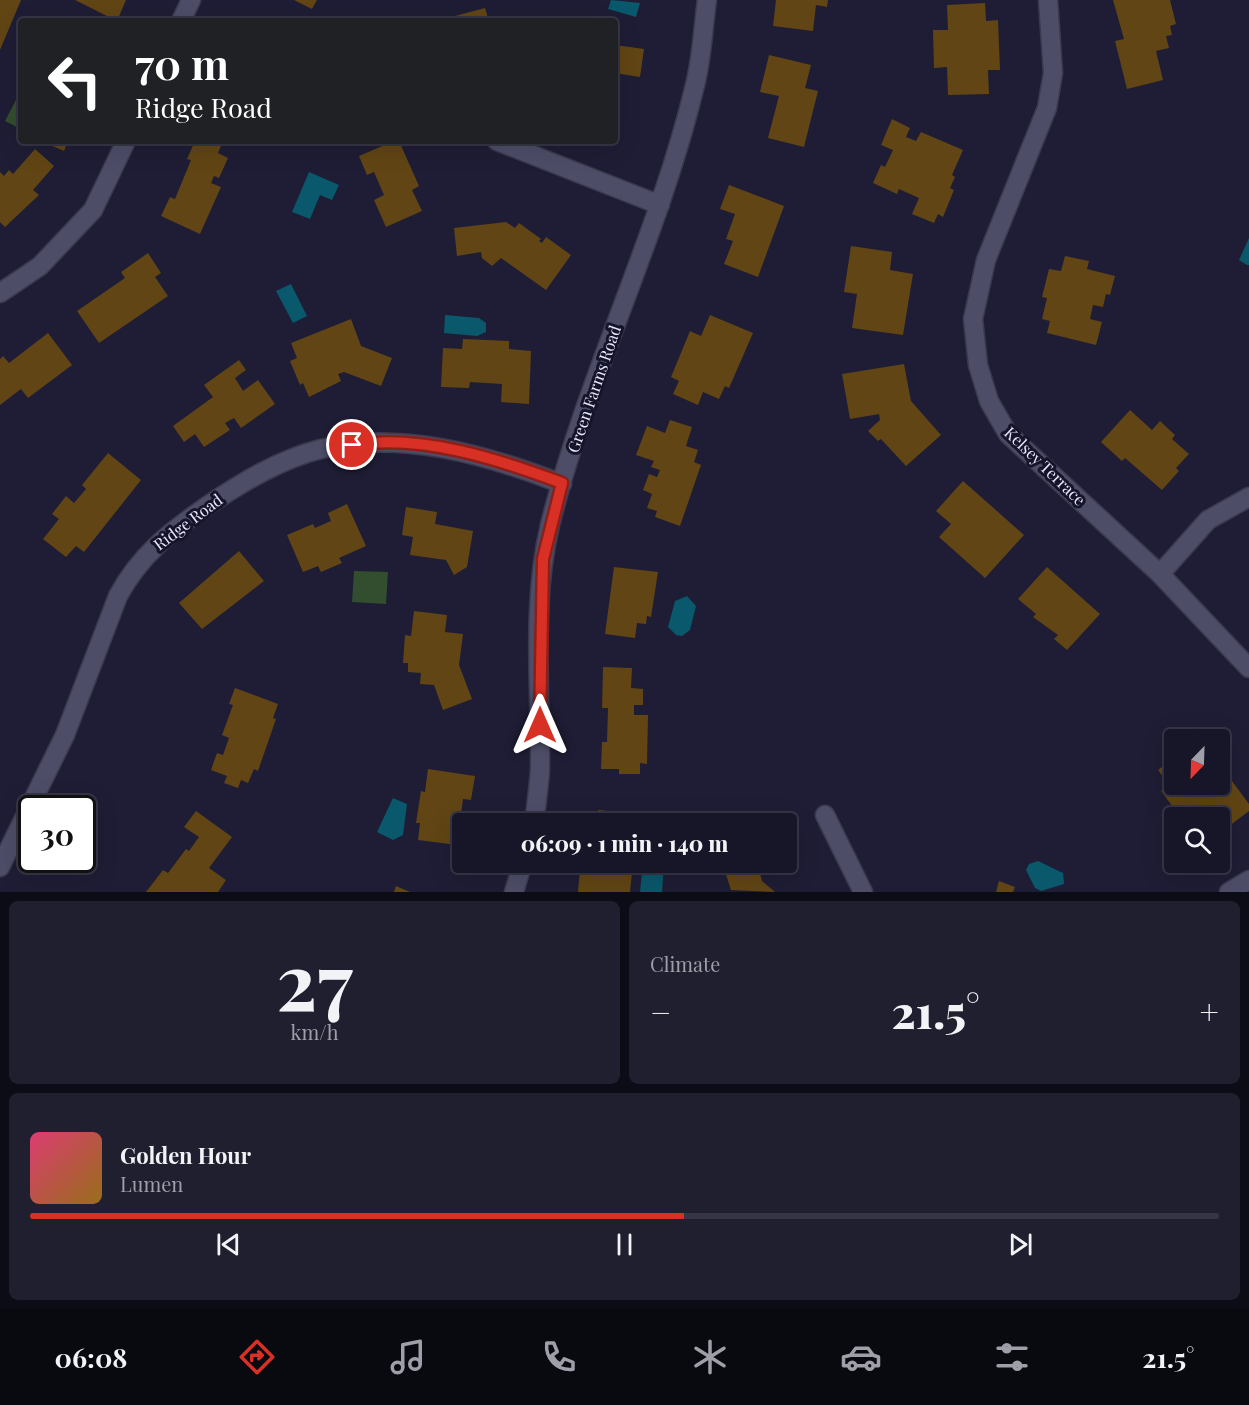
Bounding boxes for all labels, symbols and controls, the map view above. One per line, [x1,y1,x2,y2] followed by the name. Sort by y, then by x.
[135,35,229,91] text: 70 m
[36,42,114,120] icon: left
[135,89,272,125] text: Ridge Road
[562,322,625,455] street label: Green Farms Road
[326,419,377,470] pin
[1000,422,1090,510] street label: Kelsey Terrace
[335,428,368,461] icon: arrive
[149,489,226,554] street label: Ridge Road
[508,693,572,757] position arrow
[1164,729,1230,795] north arrow
[1164,729,1230,873] map controls
[18,795,96,873] speed limit sign: 30
[1164,807,1230,873] button: search
[521,828,728,858] text: 06:09 · 1 min · 140 m
[276,927,353,1031] text: 27
[650,950,720,977] text: Climate
[891,980,980,1040] text: 21.5°
[650,989,671,1033] text: −
[1200,989,1219,1033] text: +
[291,1018,338,1045] text: km/h
[120,1140,251,1170] text: Golden Hour
[120,1170,183,1197] text: Lumen
[212,1228,245,1261] icon: previous
[608,1228,641,1261] icon: pause
[1004,1228,1037,1261] icon: next
[236,1336,278,1378] icon: directions
[387,1336,429,1378] icon: music
[538,1336,580,1378] icon: phone
[689,1336,731,1378] icon: climate
[840,1336,882,1378] icon: car
[991,1336,1033,1378] icon: filters
[54,1339,127,1375] text: 06:08
[1142,1339,1194,1375] text: 21.5°

